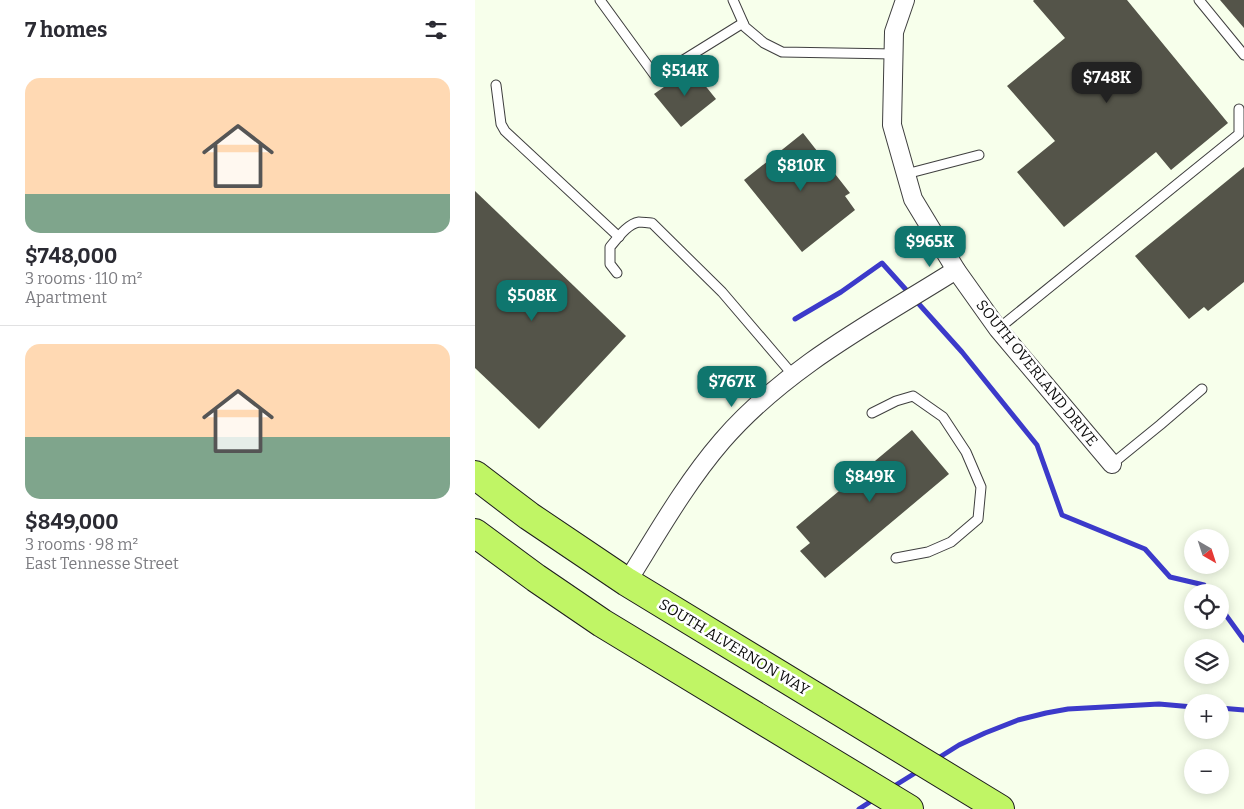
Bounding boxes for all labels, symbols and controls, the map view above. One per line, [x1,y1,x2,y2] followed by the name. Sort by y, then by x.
[422,16,450,44] icon: filters
[25,17,107,43] text: 7 homes
[650,54,720,97] pin: $514K
[662,61,708,80] text: $514K
[1072,62,1142,104] pin: $748K
[1083,68,1131,87] text: $748K
[193,111,283,201] icon: home
[766,150,836,192] pin: $810K
[777,156,825,175] text: $810K
[895,226,965,268] pin: $965K
[906,232,954,251] text: $965K
[25,243,117,269] text: $748,000
[25,269,143,288] text: 3 rooms · 110 m²
[497,280,567,322] pin: $508K
[507,286,557,305] text: $508K
[25,288,107,307] text: Apartment
[972,296,1102,450] street label: SOUTH OVERLAND DRIVE
[697,366,767,408] pin: $767K
[708,372,756,391] text: $767K
[193,376,283,466] icon: home
[835,460,905,503] pin: $849K
[845,467,895,486] text: $849K
[25,509,119,535] text: $849,000
[1184,529,1229,574] north arrow
[1184,529,1229,794] map controls
[25,535,138,554] text: 3 rooms · 98 m²
[25,554,179,573] text: East Tennesse Street
[1184,584,1229,629] button: locate
[656,595,813,699] street label: SOUTH ALVERNON WAY
[1184,639,1229,684] button: layers
[1184,694,1229,739] button: +
[1184,749,1229,794] button: −

